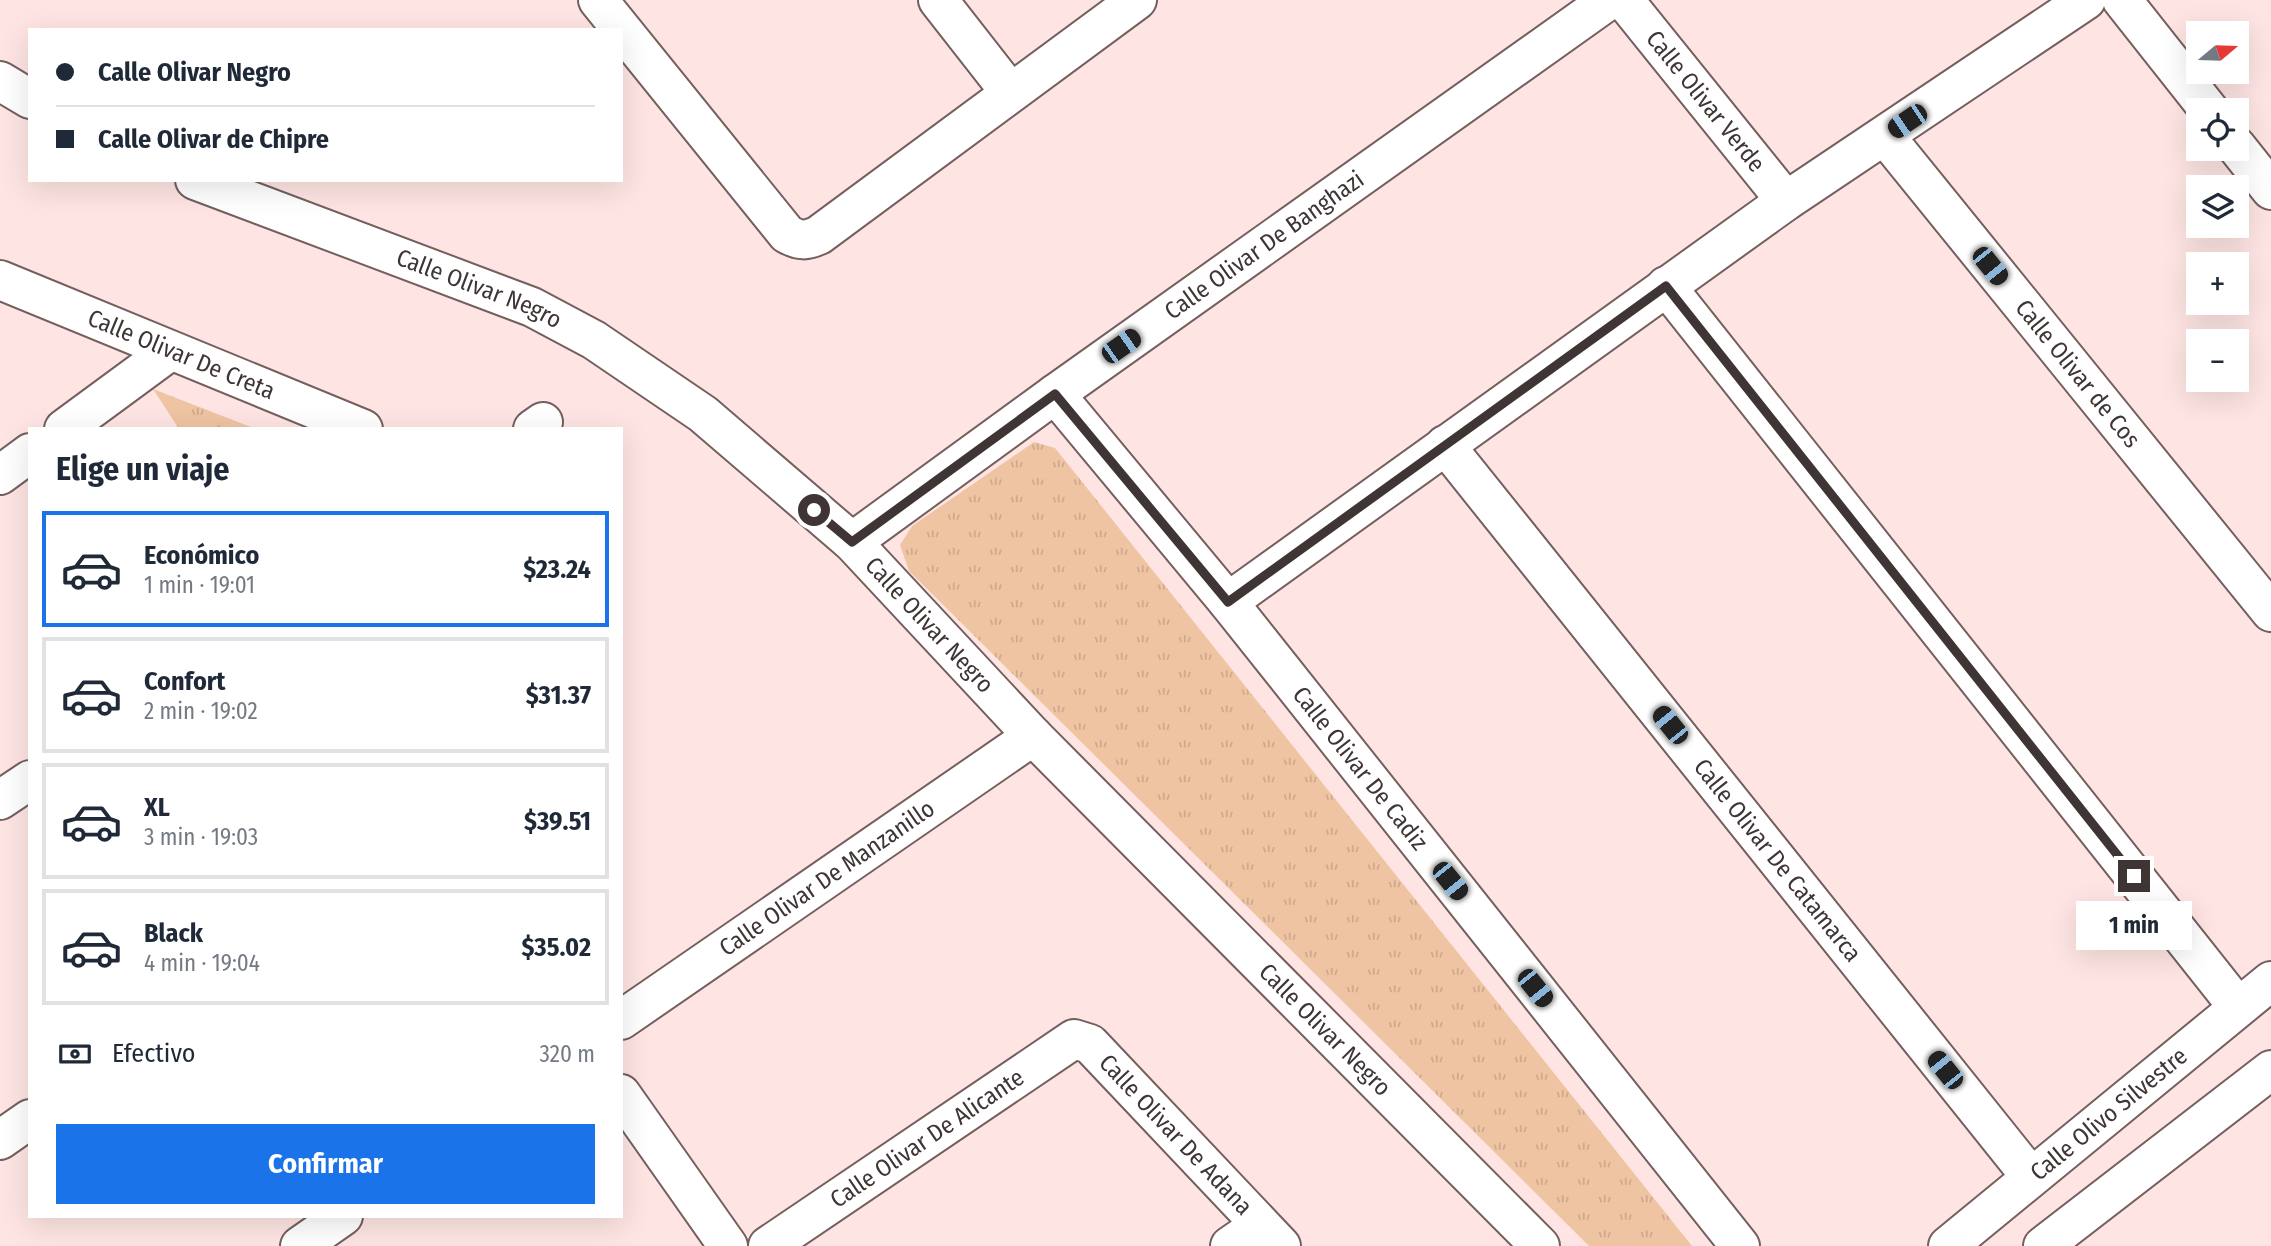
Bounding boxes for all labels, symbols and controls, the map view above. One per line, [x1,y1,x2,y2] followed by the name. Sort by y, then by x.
[2186,21,2249,84] north arrow
[2186,21,2249,392] map controls
[1640,25,1771,177] street label: Calle Olivar Verde
[98,57,291,88] text: Calle Olivar Negro
[2186,98,2249,161] button: locate
[1884,101,1931,141] car
[98,124,329,155] text: Calle Olivar de Chipre
[1159,165,1369,325] street label: Calle Olivar De Banghazi
[2186,175,2249,238] button: layers
[393,243,566,334] street label: Calle Olivar Negro
[1969,243,2012,289] car
[2186,252,2249,315] button: +
[2009,294,2146,453] street label: Calle Olivar de Cos
[84,304,279,405] street label: Calle Olivar De Creta
[1098,325,1145,367] car
[2186,329,2249,392] button: −
[56,450,229,488] text: Elige un viaje
[798,494,830,526] route start
[60,538,123,601] icon: car
[144,540,259,571] text: Económico
[859,551,999,699] street label: Calle Olivar Negro
[523,554,591,585] text: $23.24
[144,571,255,599] text: 1 min · 19:01
[60,664,123,727] icon: car
[144,666,225,697] text: Confort
[526,680,591,711] text: $31.37
[1287,681,1434,856] street label: Calle Olivar De Cadiz
[144,697,258,725] text: 2 min · 19:02
[1649,702,1692,748] car
[1688,753,1867,967] street label: Calle Olivar De Catamarca
[60,790,123,853] icon: car
[144,792,170,823] text: XL
[714,794,940,962] street label: Calle Olivar De Manzanillo
[524,806,591,837] text: $39.51
[144,823,258,851] text: 3 min · 19:03
[1429,858,1472,904] car
[2118,860,2150,892] route end
[2076,900,2192,950] callout: 1 min
[2109,911,2159,939] text: 1 min
[60,916,123,979] icon: car
[144,918,203,949] text: Black
[521,932,591,963] text: $35.02
[144,949,260,977] text: 4 min · 19:04
[1253,958,1397,1102] street label: Calle Olivar Negro
[1514,965,1557,1011] car
[56,1035,94,1073] icon: cash
[112,1038,196,1069] text: Efectivo
[540,1040,595,1068] text: 320 m
[2025,1042,2193,1186] street label: Calle Olivo Silvestre
[1924,1047,1967,1093] car
[1093,1049,1258,1221] street label: Calle Olivar De Adana
[825,1063,1029,1214] street label: Calle Olivar De Alicante
[56,1124,595,1204] button: Confirmar

